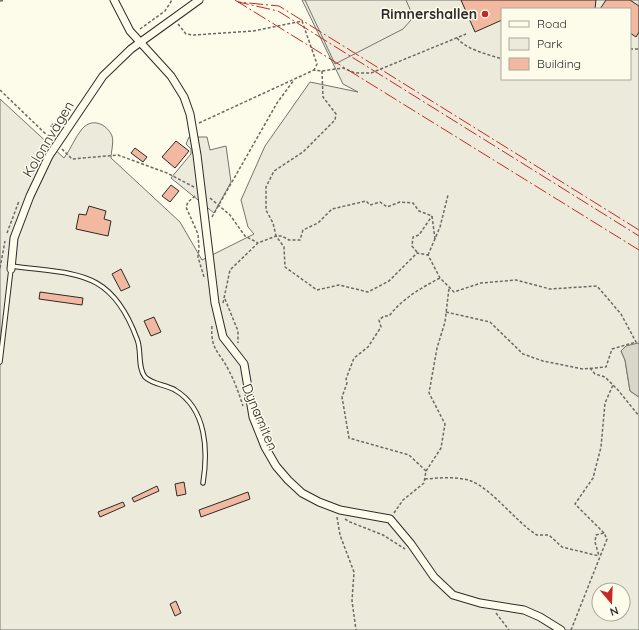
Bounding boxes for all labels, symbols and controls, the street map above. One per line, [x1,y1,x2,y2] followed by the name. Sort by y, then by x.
[381,5,477,23] place label: Rimnershallen
[501,8,631,80] legend
[480,9,490,19] marker: Rimnershallen
[537,16,567,31] text: Road
[537,36,562,51] text: Park
[537,56,581,71] text: Building
[18,98,78,180] street label: Kolonnvägen
[238,381,282,453] street label: Dynamiten
[591,582,631,622] north arrow
[608,604,620,619] text: N

